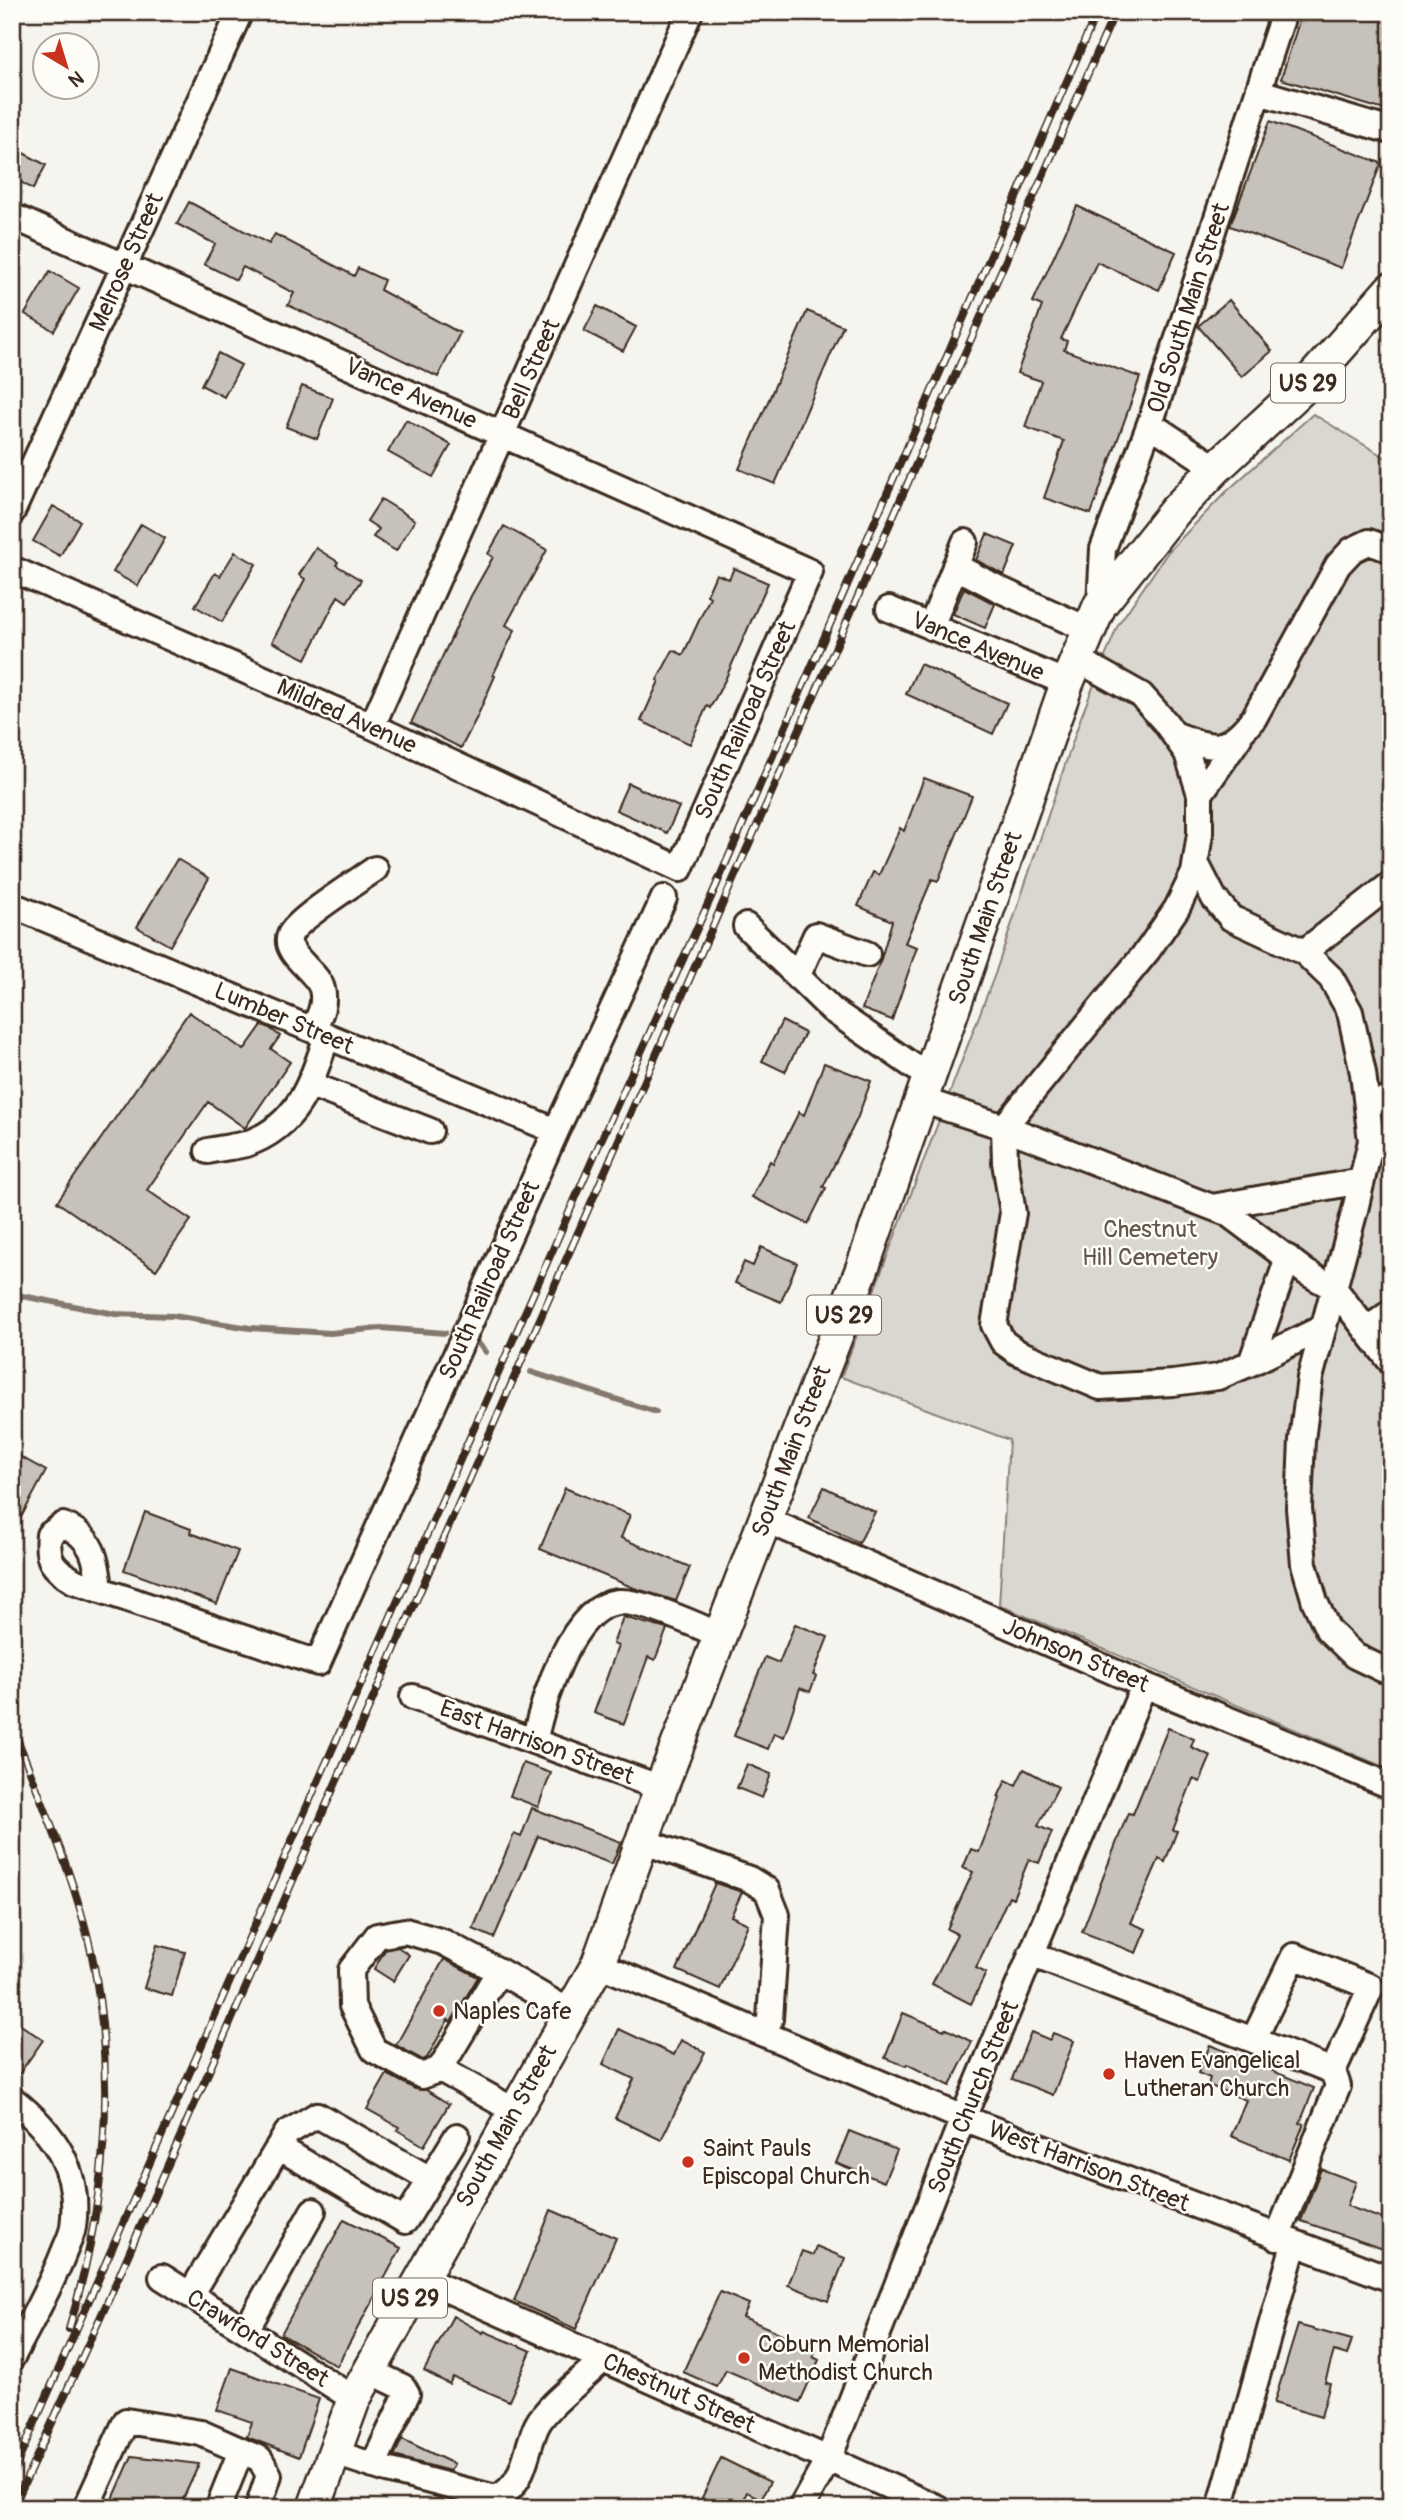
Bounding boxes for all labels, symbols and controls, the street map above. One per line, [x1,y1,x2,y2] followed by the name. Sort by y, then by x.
[32,32,102,102] north arrow
[63,65,88,92] text: N
[83,188,170,336] street label: Melrose Street
[1141,199,1236,417] street label: Old South Main Street
[496,314,567,424] street label: Bell Street
[340,351,481,436] street label: Vance Avenue
[1271,364,1345,402] road number: US 29
[907,605,1049,687] street label: Vance Avenue
[689,616,802,824] street label: South Railroad Street
[273,673,421,760] street label: Mildred Avenue
[942,827,1029,1009] street label: South Main Street
[210,976,358,1061] street label: Lumber Street
[433,1176,546,1384] street label: South Railroad Street
[1082,1215,1218,1272] park label: Chestnut Hill Cemetery
[807,1296,881,1334] road number: US 29
[745,1361,838,1541] street label: South Main Street
[998,1612,1154,1699] street label: Johnson Street
[436,1694,638,1791] street label: East Harrison Street
[922,1996,1026,2198] street label: South Church Street
[453,1997,571,2026] place label: Naples Cafe
[431,2003,447,2019] marker: Naples Cafe
[450,2040,563,2213] street label: South Main Street
[1123,2046,1301,2103] place label: Haven Evangelical Lutheran Church
[1101,2066,1117,2082] marker: Haven Evangelical Lutheran Church
[984,2115,1194,2218] street label: West Harrison Street
[702,2134,870,2191] place label: Saint Pauls Episcopal Church
[680,2154,696,2170] marker: Saint Pauls Episcopal Church
[373,2278,447,2318] road number: US 29
[181,2283,334,2394] street label: Crawford Street
[758,2330,933,2387] place label: Coburn Memorial Methodist Church
[598,2347,760,2440] street label: Chestnut Street
[736,2350,752,2366] marker: Coburn Memorial Methodist Church

